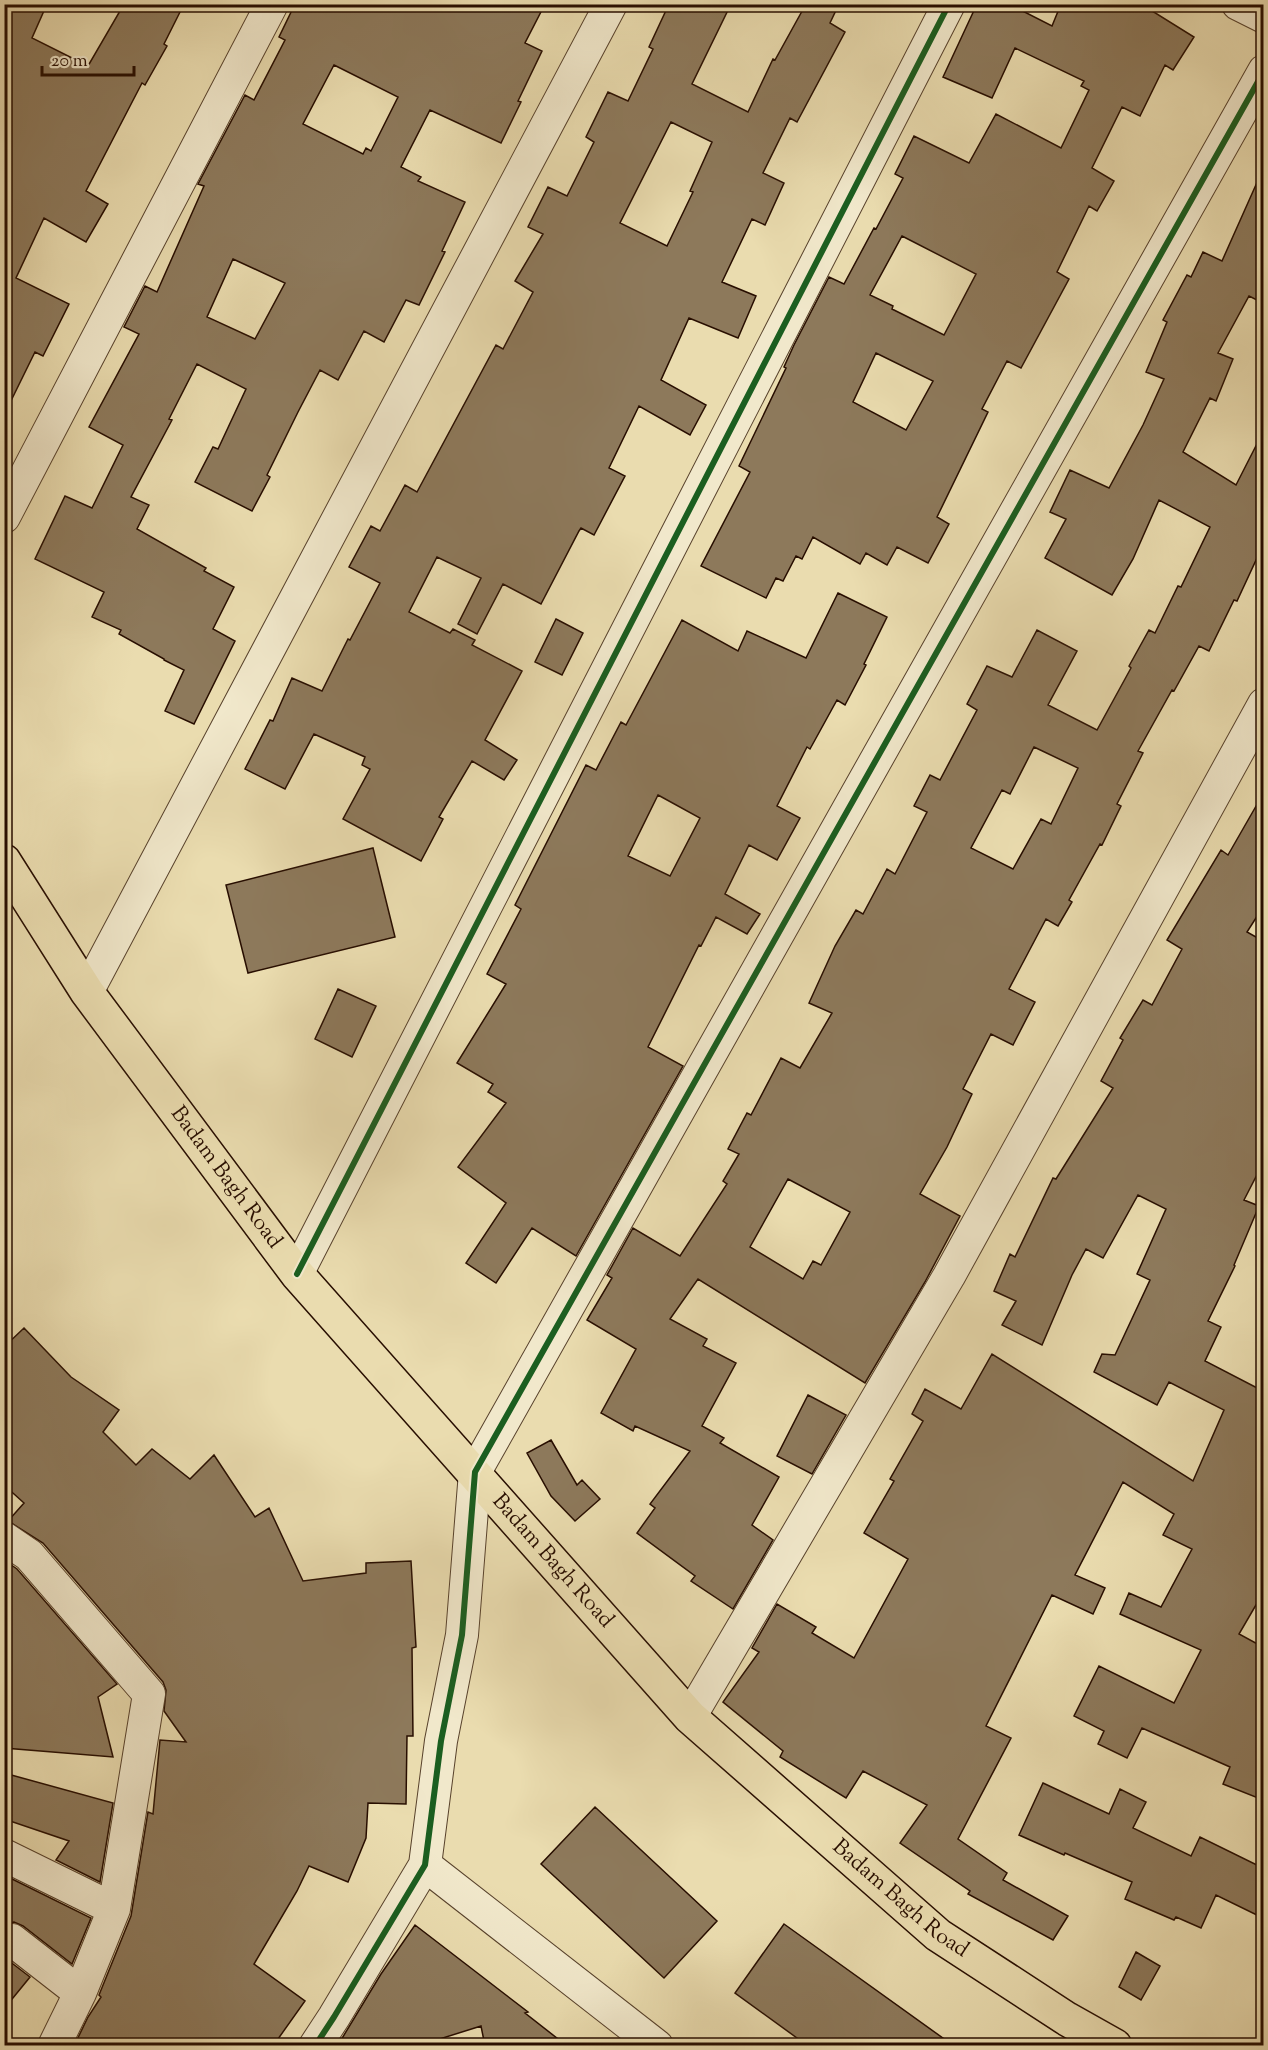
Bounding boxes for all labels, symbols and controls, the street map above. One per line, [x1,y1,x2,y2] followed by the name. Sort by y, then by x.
[42,39,134,77] scale bar
[51,49,88,75] text: 20 m
[162,1100,289,1256] street label: Badam Bagh Road
[483,1487,621,1636] street label: Badam Bagh Road
[824,1832,975,1967] street label: Badam Bagh Road

